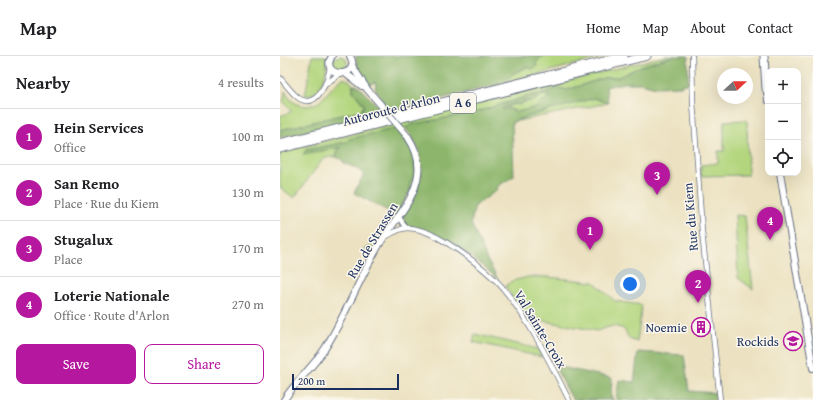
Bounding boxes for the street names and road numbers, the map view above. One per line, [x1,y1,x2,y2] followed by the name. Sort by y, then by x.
[340,88,442,131] street label: Autoroute d'Arlon
[450,93,476,113] road number: A 6
[678,182,703,252] street label: Rue du Kiem
[342,198,403,282] street label: Rue de Strassen
[510,287,572,372] street label: Val Sainte-Croix

